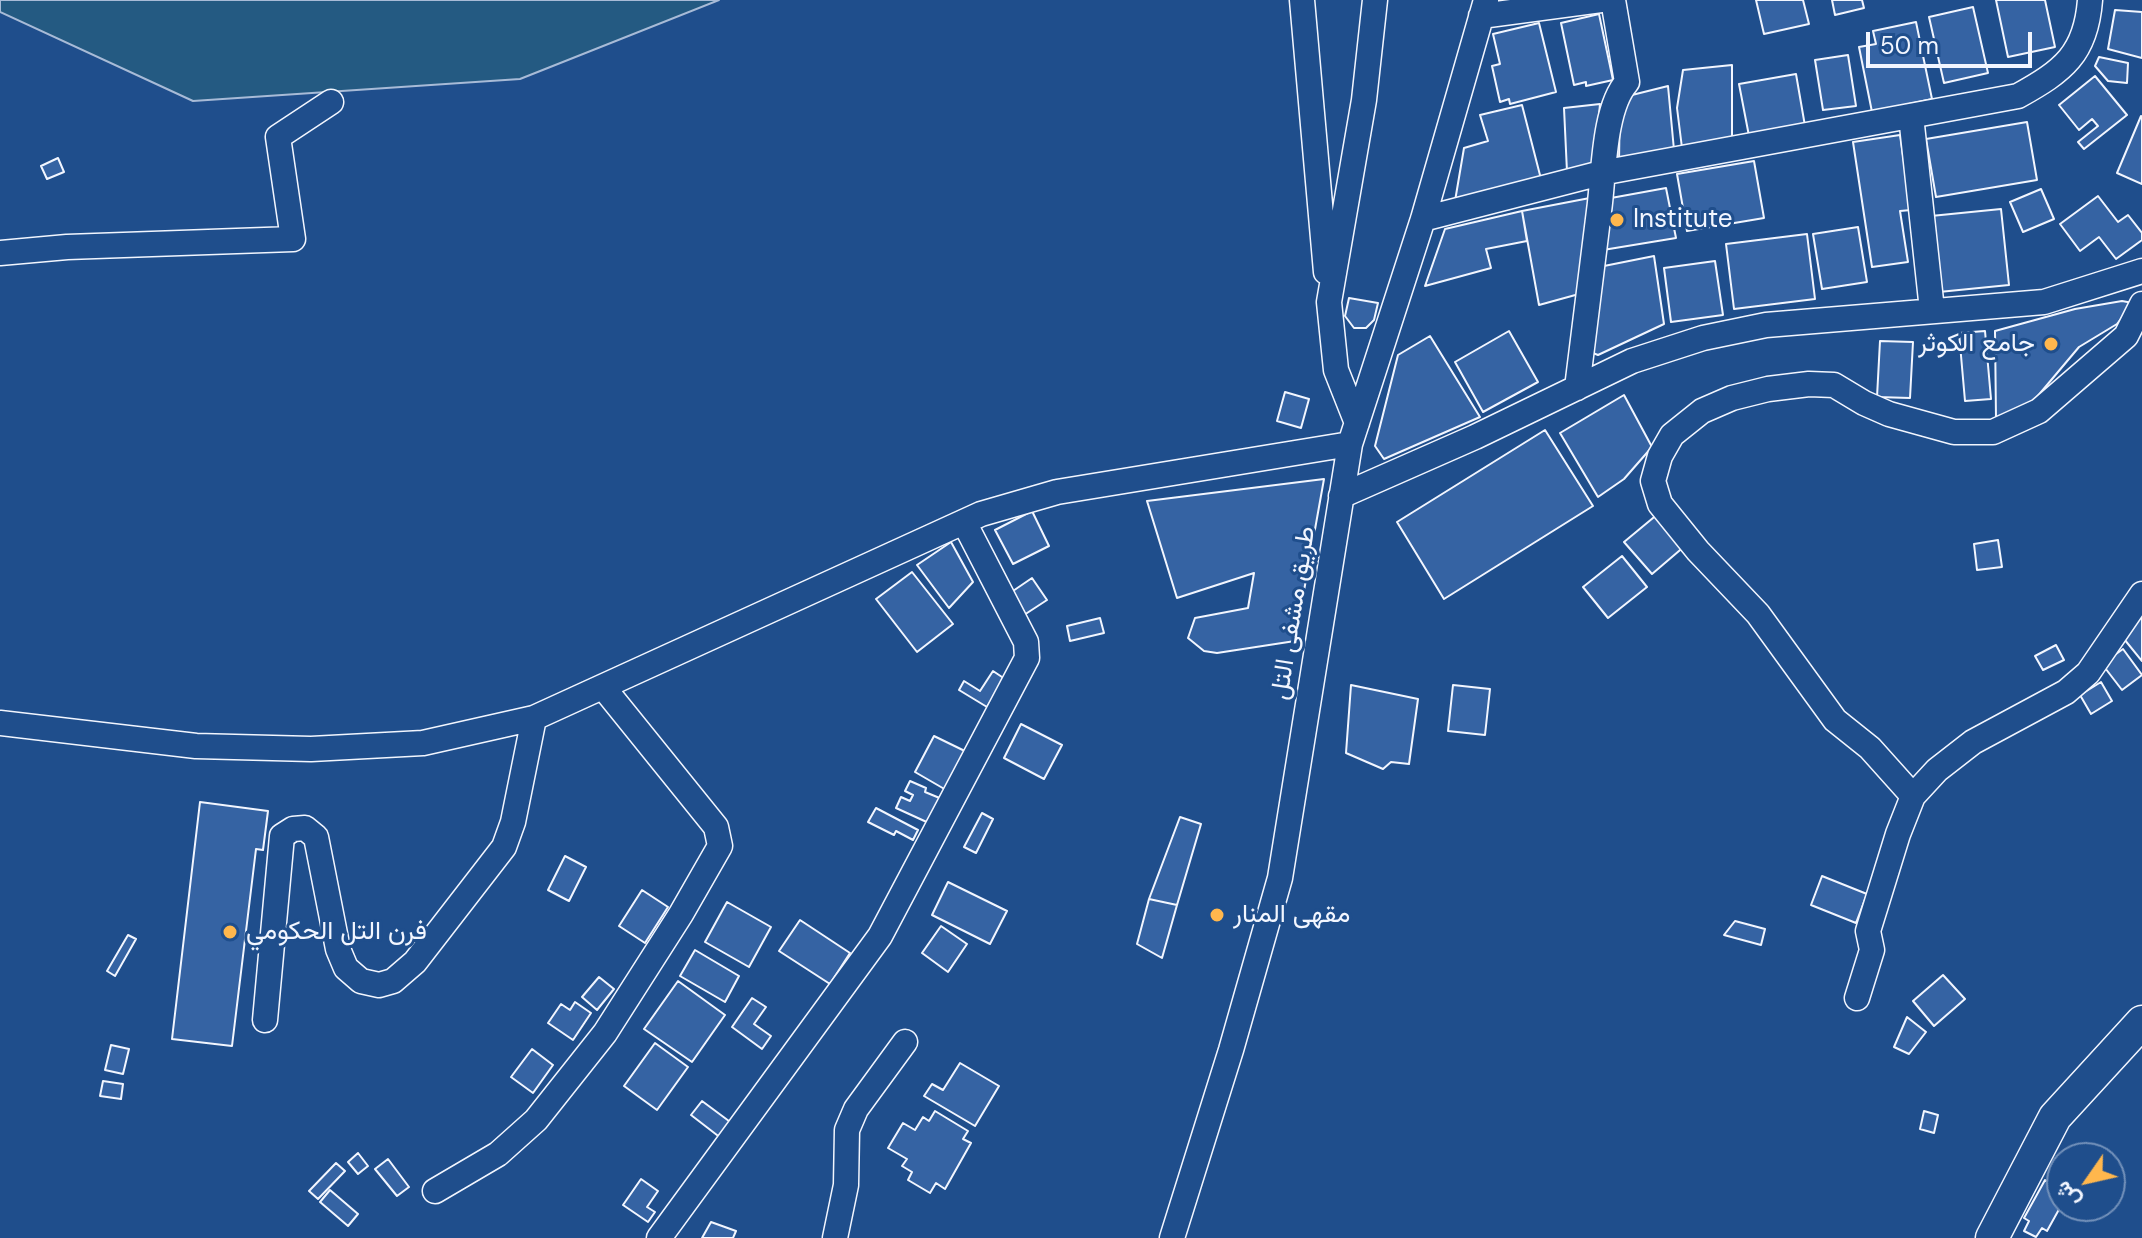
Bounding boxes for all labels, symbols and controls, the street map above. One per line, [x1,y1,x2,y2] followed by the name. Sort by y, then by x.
[1870,16,2036,66] scale bar
[1880,30,1939,61] text: 50 m
[1633,204,1733,236] place label: Institute
[1608,211,1626,229] marker: Institute
[1918,328,2035,360] place label: جامع الكوثر
[2042,335,2060,353] marker: جامع الكوثر
[1265,524,1323,702] street label: طريق مشفى التل
[1233,899,1350,931] place label: مقهى المنار
[1208,906,1226,924] marker: مقهى المنار
[246,916,427,948] place label: فرن التل الحكومي
[221,923,239,941] marker: فرن التل الحكومي
[2046,1142,2126,1222] north arrow
[2048,1176,2087,1214] text: ش

